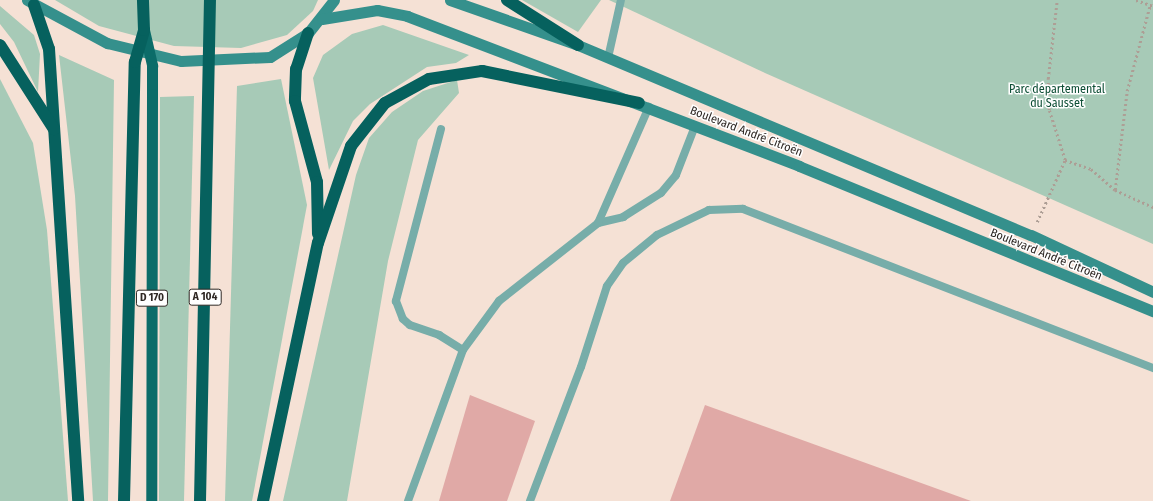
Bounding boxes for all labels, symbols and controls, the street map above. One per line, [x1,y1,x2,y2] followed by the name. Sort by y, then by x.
[1009,83,1105,111] park label: Parc départemental du Sausset
[688,104,804,160] street label: Boulevard André Citroën
[988,226,1104,284] street label: Boulevard André Citroën
[188,288,222,306] road number: A 104
[135,289,169,307] road number: D 170

